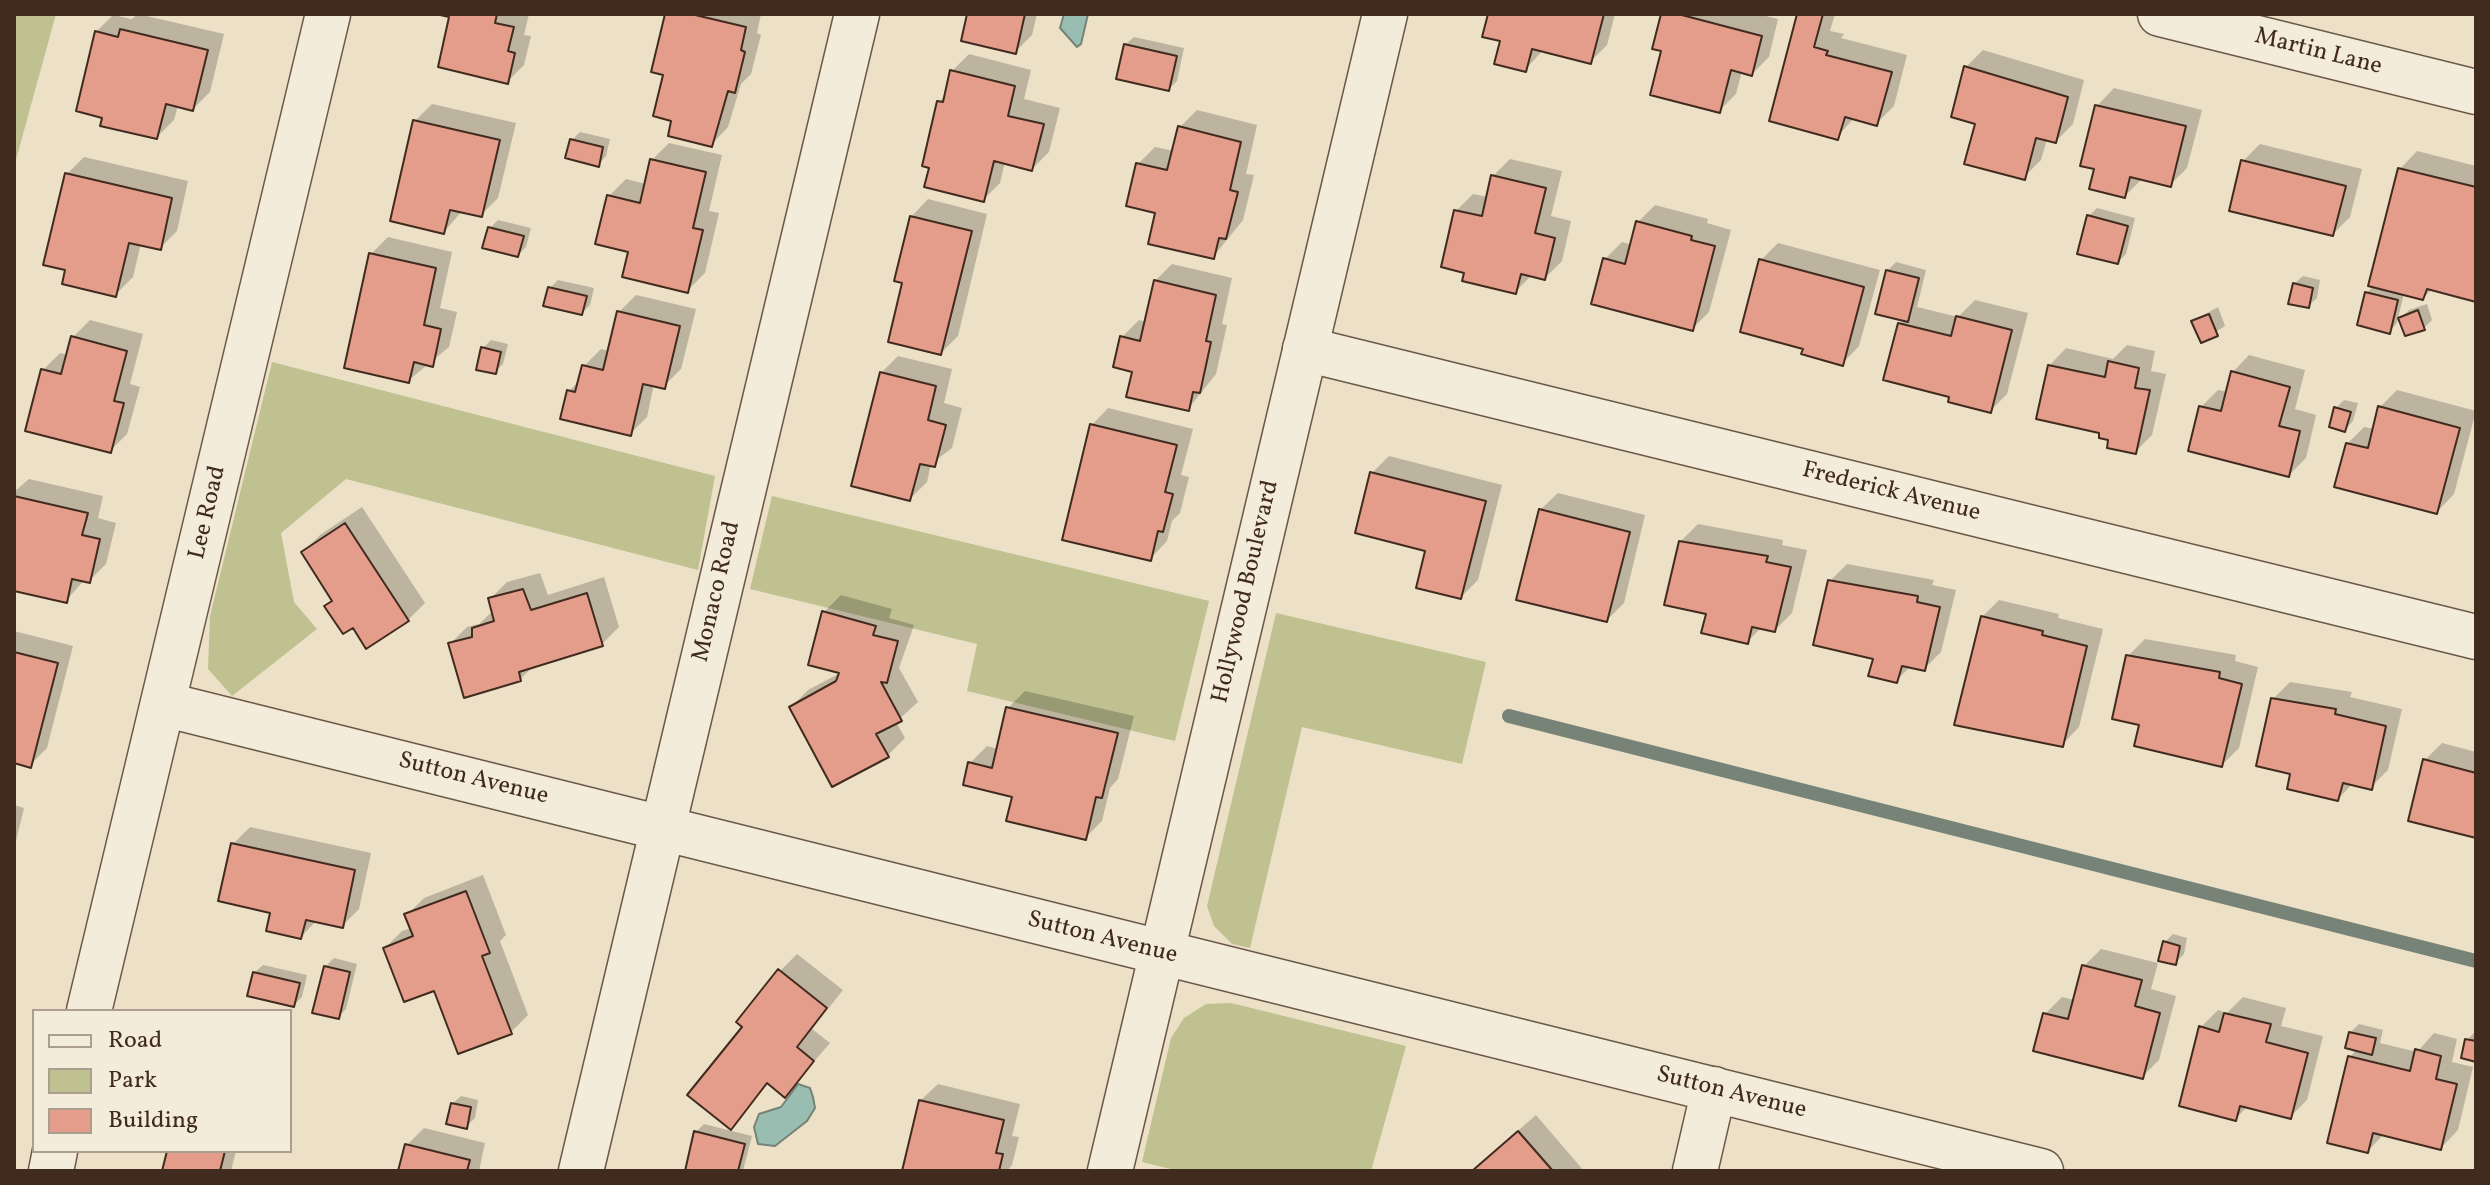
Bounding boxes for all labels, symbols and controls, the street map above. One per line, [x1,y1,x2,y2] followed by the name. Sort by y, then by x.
[2251,23,2385,83] street label: Martin Lane
[1799,457,1983,529] street label: Frederick Avenue
[184,463,234,563] street label: Lee Road
[1207,478,1287,706] street label: Hollywood Boulevard
[688,519,748,665] street label: Monaco Road
[395,747,551,813] street label: Sutton Avenue
[1024,906,1180,972] street label: Sutton Avenue
[32,1009,292,1153] legend
[108,1024,162,1058] text: Road
[1653,1061,1809,1127] street label: Sutton Avenue
[108,1064,157,1098] text: Park
[108,1104,198,1138] text: Building

